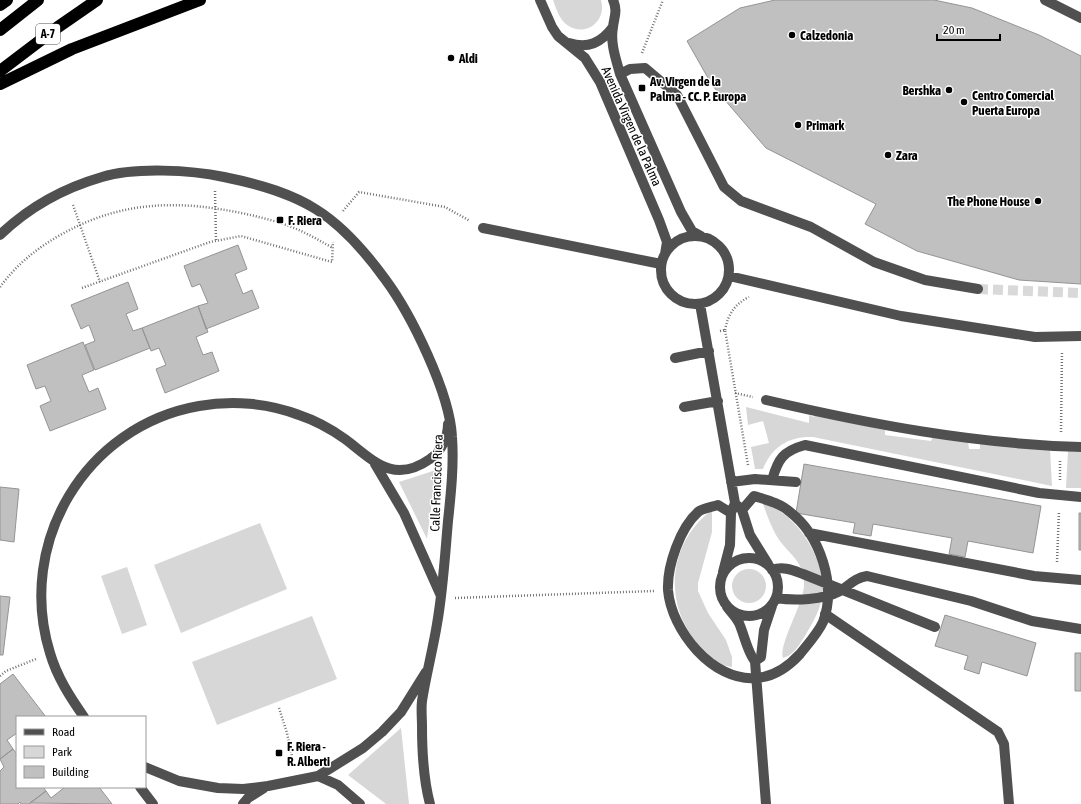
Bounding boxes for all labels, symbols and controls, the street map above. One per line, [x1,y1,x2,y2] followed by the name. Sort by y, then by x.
[937,16,1000,42] scale bar
[943,23,965,37] text: 20 m
[36,24,60,44] road number: A-7
[800,28,853,43] place label: Calzedonia
[787,30,797,40] marker: Calzedonia
[458,51,478,66] place label: Aldi
[446,53,456,63] marker: Aldi
[598,64,665,188] street label: Avenida Virgen de la Palma
[649,74,746,104] place label: Av. Virgen de la Palma - CC. P. Europa
[637,83,647,93] marker: Av. Virgen de la Palma - CC. P. Europa
[902,83,941,98] place label: Bershka
[944,85,954,95] marker: Bershka
[972,88,1054,118] place label: Centro Comercial Puerta Europa
[959,97,969,107] marker: Centro Comercial Puerta Europa
[806,118,844,133] place label: Primark
[793,120,803,130] marker: Primark
[896,148,918,163] place label: Zara
[883,150,893,160] marker: Zara
[947,194,1030,209] place label: The Phone House
[1033,196,1043,206] marker: The Phone House
[288,213,322,228] place label: F. Riera
[275,215,285,225] marker: F. Riera
[427,434,446,532] street label: Calle Francisco Riera
[16,716,146,788] legend
[52,725,75,739] text: Road
[287,739,330,769] place label: F. Riera - R. Alberti
[52,745,73,759] text: Park
[274,748,284,758] marker: F. Riera - R. Alberti
[52,765,90,779] text: Building

